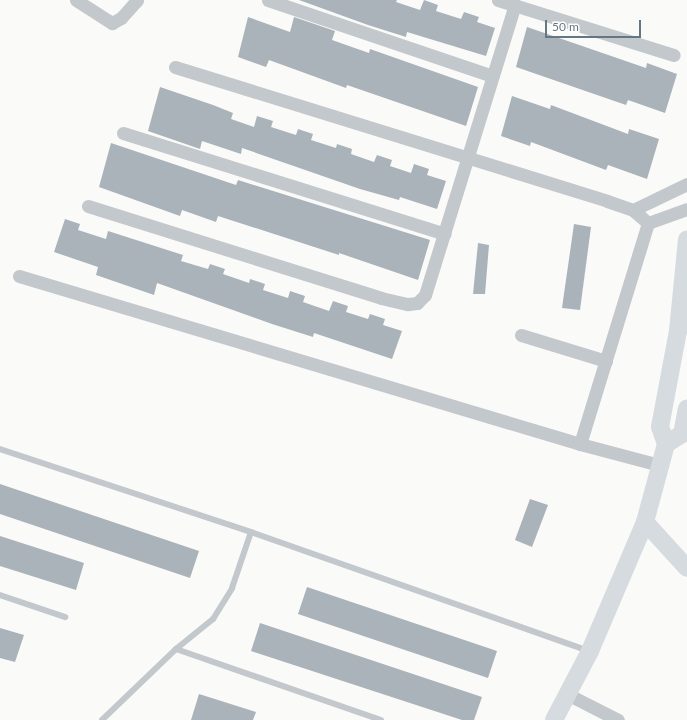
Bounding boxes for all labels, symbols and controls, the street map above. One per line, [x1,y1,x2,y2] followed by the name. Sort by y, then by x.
[547,12,643,38] scale bar
[552,19,579,34] text: 50 m

